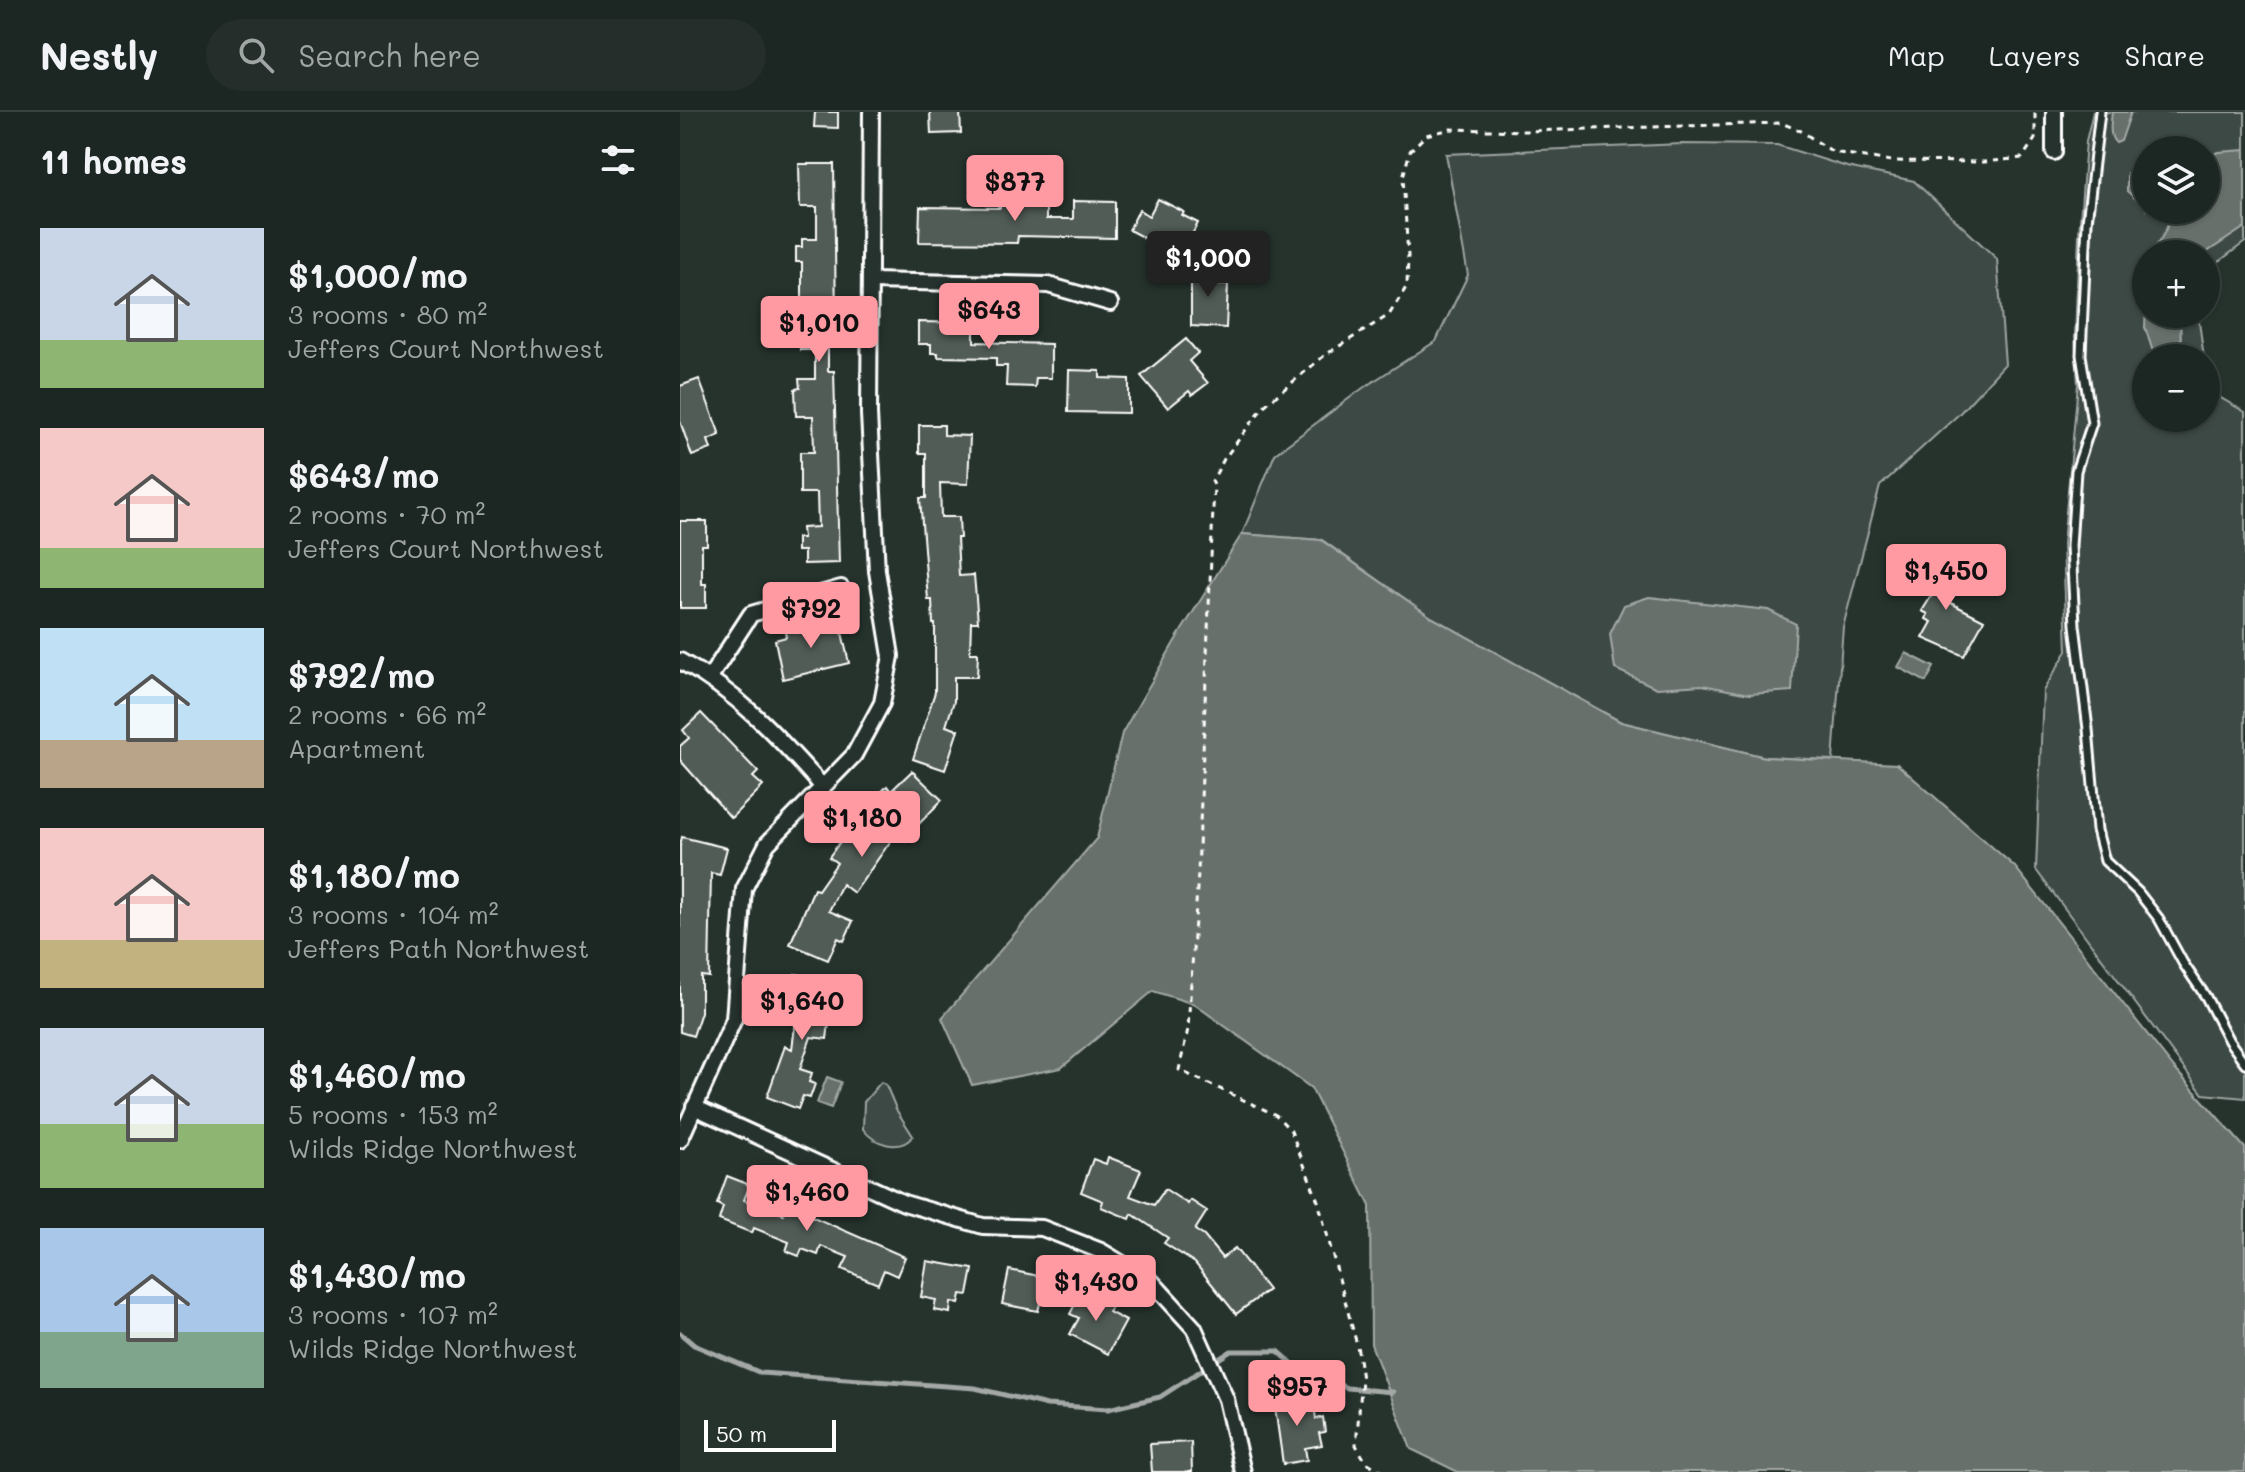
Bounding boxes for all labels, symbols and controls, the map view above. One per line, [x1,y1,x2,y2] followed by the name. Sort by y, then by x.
[206,19,766,91] search box
[40,30,158,80] text: Nestly
[234,33,278,77] icon: search
[298,35,481,75] text: Search here
[1888,37,1945,73] text: Map
[1989,37,2081,73] text: Layers
[2125,37,2205,73] text: Share
[2132,136,2220,432] map controls
[2132,136,2220,224] button: layers
[40,138,187,183] text: 11 homes
[596,138,640,182] icon: filters
[968,155,1062,223] pin: $877
[984,164,1046,198] text: $877
[1143,231,1273,299] pin: $1,000
[1165,240,1251,274] text: $1,000
[2132,240,2220,328] button: +
[288,252,468,297] text: $1,000/mo
[104,260,200,356] icon: home
[942,283,1036,351] pin: $643
[957,292,1021,326] text: $643
[754,296,884,364] pin: $1,010
[288,297,487,331] text: 3 rooms · 80 m²
[779,305,859,339] text: $1,010
[288,331,604,365] text: Jeffers Court Northwest
[2132,344,2220,432] button: −
[288,452,439,497] text: $643/mo
[104,460,200,556] icon: home
[288,497,485,531] text: 2 rooms · 70 m²
[288,531,604,565] text: Jeffers Court Northwest
[1881,544,2011,612] pin: $1,450
[1904,553,1988,587] text: $1,450
[764,582,858,650] pin: $792
[781,591,841,625] text: $792
[288,652,435,697] text: $792/mo
[104,660,200,756] icon: home
[288,697,486,731] text: 2 rooms · 66 m²
[288,731,425,765] text: Apartment
[797,791,927,859] pin: $1,180
[822,800,902,834] text: $1,180
[288,852,460,897] text: $1,180/mo
[104,860,200,956] icon: home
[288,897,499,931] text: 3 rooms · 104 m²
[288,931,589,965] text: Jeffers Path Northwest
[737,974,867,1042] pin: $1,640
[760,983,844,1017] text: $1,640
[288,1052,466,1097] text: $1,460/mo
[104,1060,200,1156] icon: home
[288,1097,498,1131] text: 5 rooms · 153 m²
[288,1131,577,1165] text: Wilds Ridge Northwest
[742,1165,872,1233] pin: $1,460
[765,1174,849,1208] text: $1,460
[288,1252,466,1297] text: $1,430/mo
[1031,1255,1161,1323] pin: $1,430
[104,1260,200,1356] icon: home
[1054,1264,1138,1298] text: $1,430
[288,1297,498,1331] text: 3 rooms · 107 m²
[288,1331,577,1365] text: Wilds Ridge Northwest
[1250,1360,1344,1428] pin: $957
[1266,1369,1328,1403] text: $957
[704,1416,836,1452] scale bar
[716,1419,767,1448] text: 50 m

